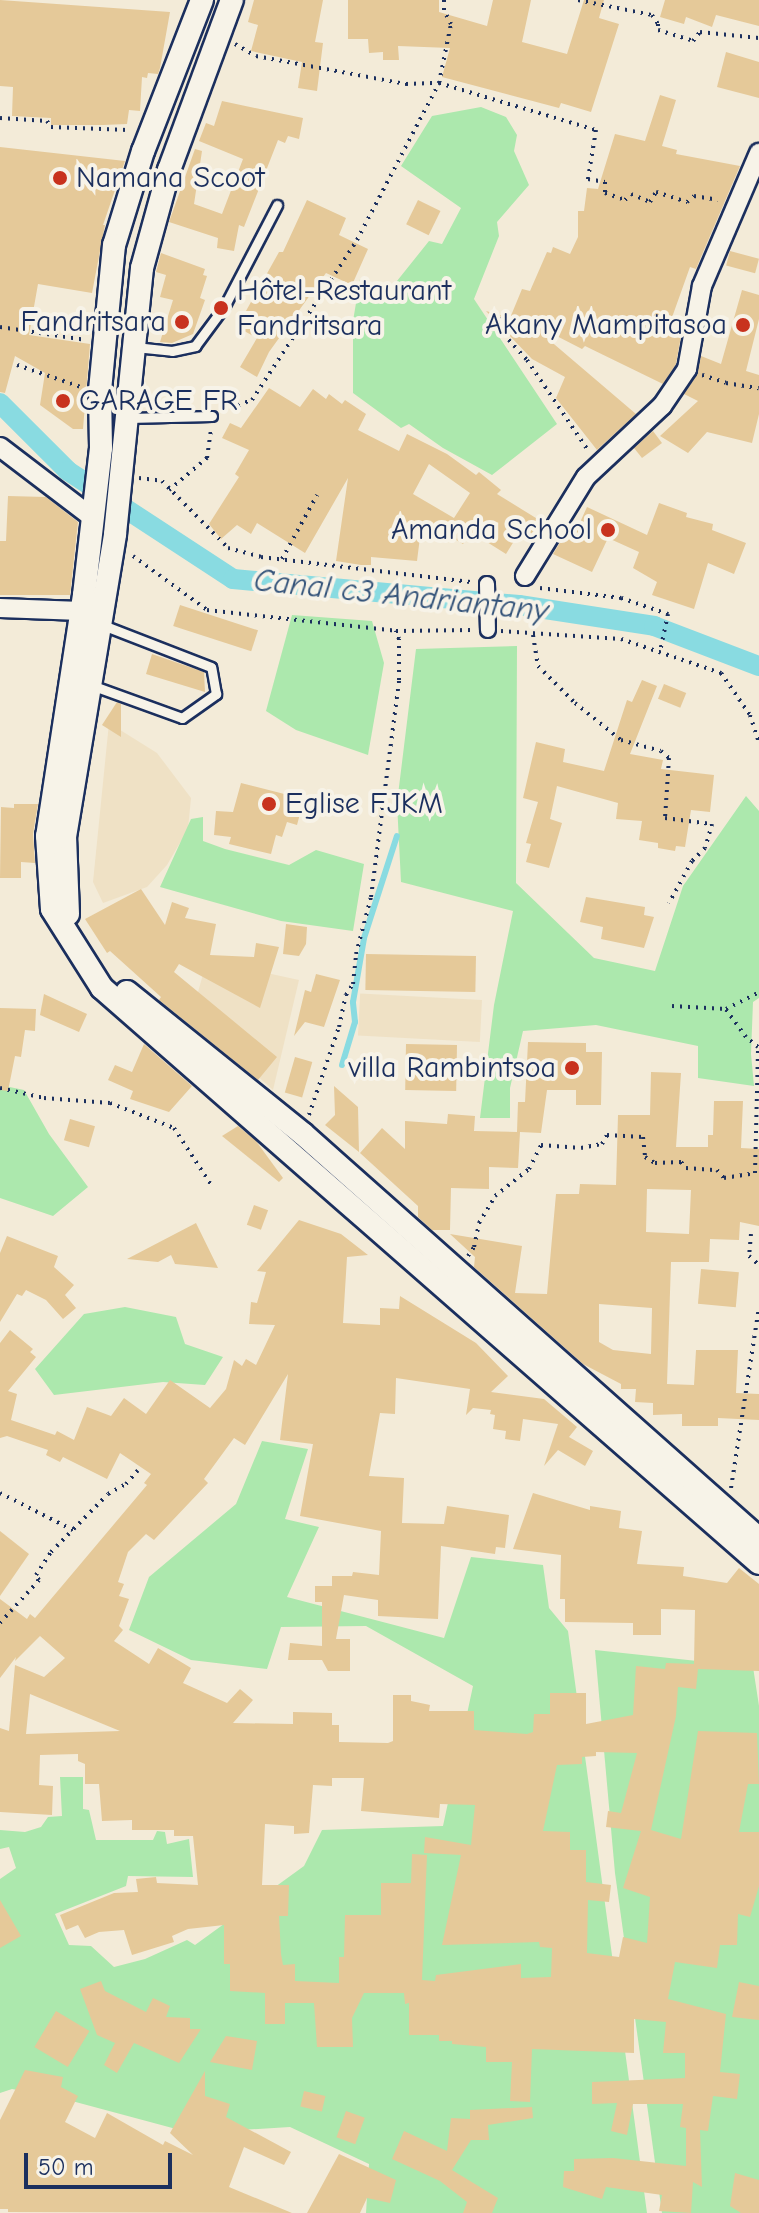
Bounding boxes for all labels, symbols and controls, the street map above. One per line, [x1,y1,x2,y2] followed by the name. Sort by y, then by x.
[76,160,265,196] place label: Namana Scoot
[51,169,69,187] marker: Namana Scoot
[237,273,451,344] place label: Hôtel-Restaurant Fandritsara
[212,299,230,317] marker: Hôtel-Restaurant Fandritsara
[20,304,166,340] place label: Fandritsara
[485,307,727,343] place label: Akany Mampitasoa
[173,313,191,331] marker: Fandritsara
[734,316,752,334] marker: Akany Mampitasoa
[79,383,238,419] place label: GARAGE FR
[54,392,72,410] marker: GARAGE FR
[391,512,592,548] place label: Amanda School
[599,521,617,539] marker: Amanda School
[252,561,550,631] water label: Canal c3 Andriantany
[285,786,443,822] place label: Eglise FJKM
[260,795,278,813] marker: Eglise FJKM
[348,1050,556,1086] place label: villa Rambintsoa
[563,1059,581,1077] marker: villa Rambintsoa
[28,2137,176,2187] scale bar
[38,2153,94,2181] text: 50 m

